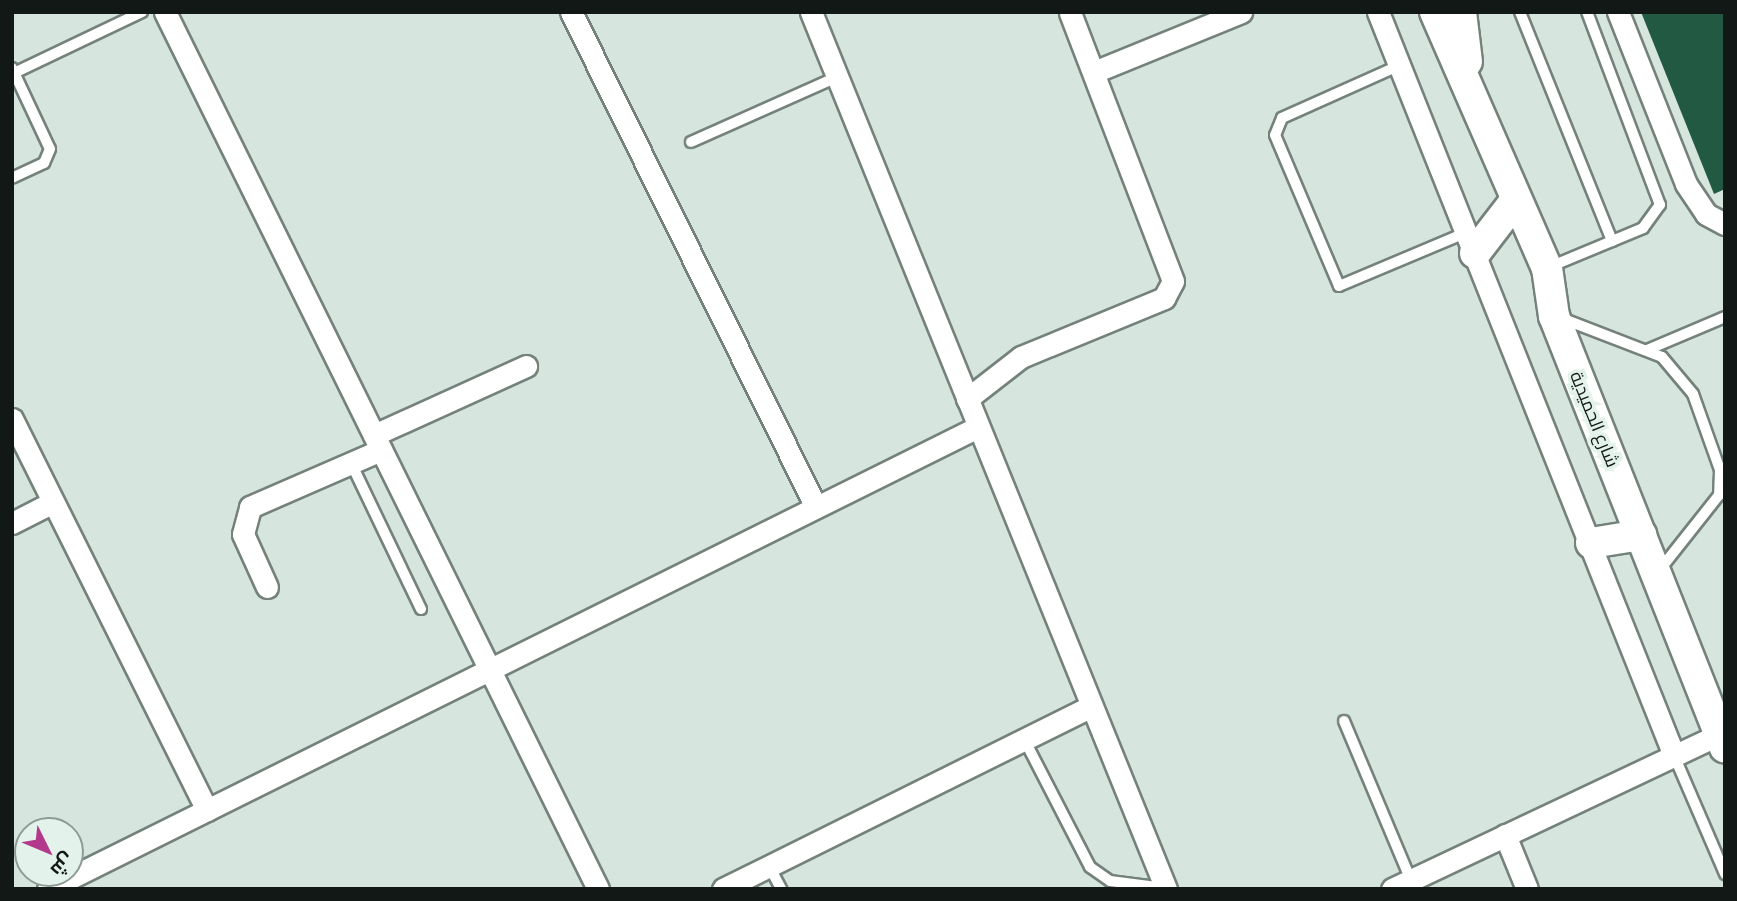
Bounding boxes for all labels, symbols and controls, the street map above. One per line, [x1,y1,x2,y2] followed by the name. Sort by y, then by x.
[1566,368,1624,470] street label: شارع الحميدية
[14,817,84,887] north arrow
[47,849,80,882] text: ش

